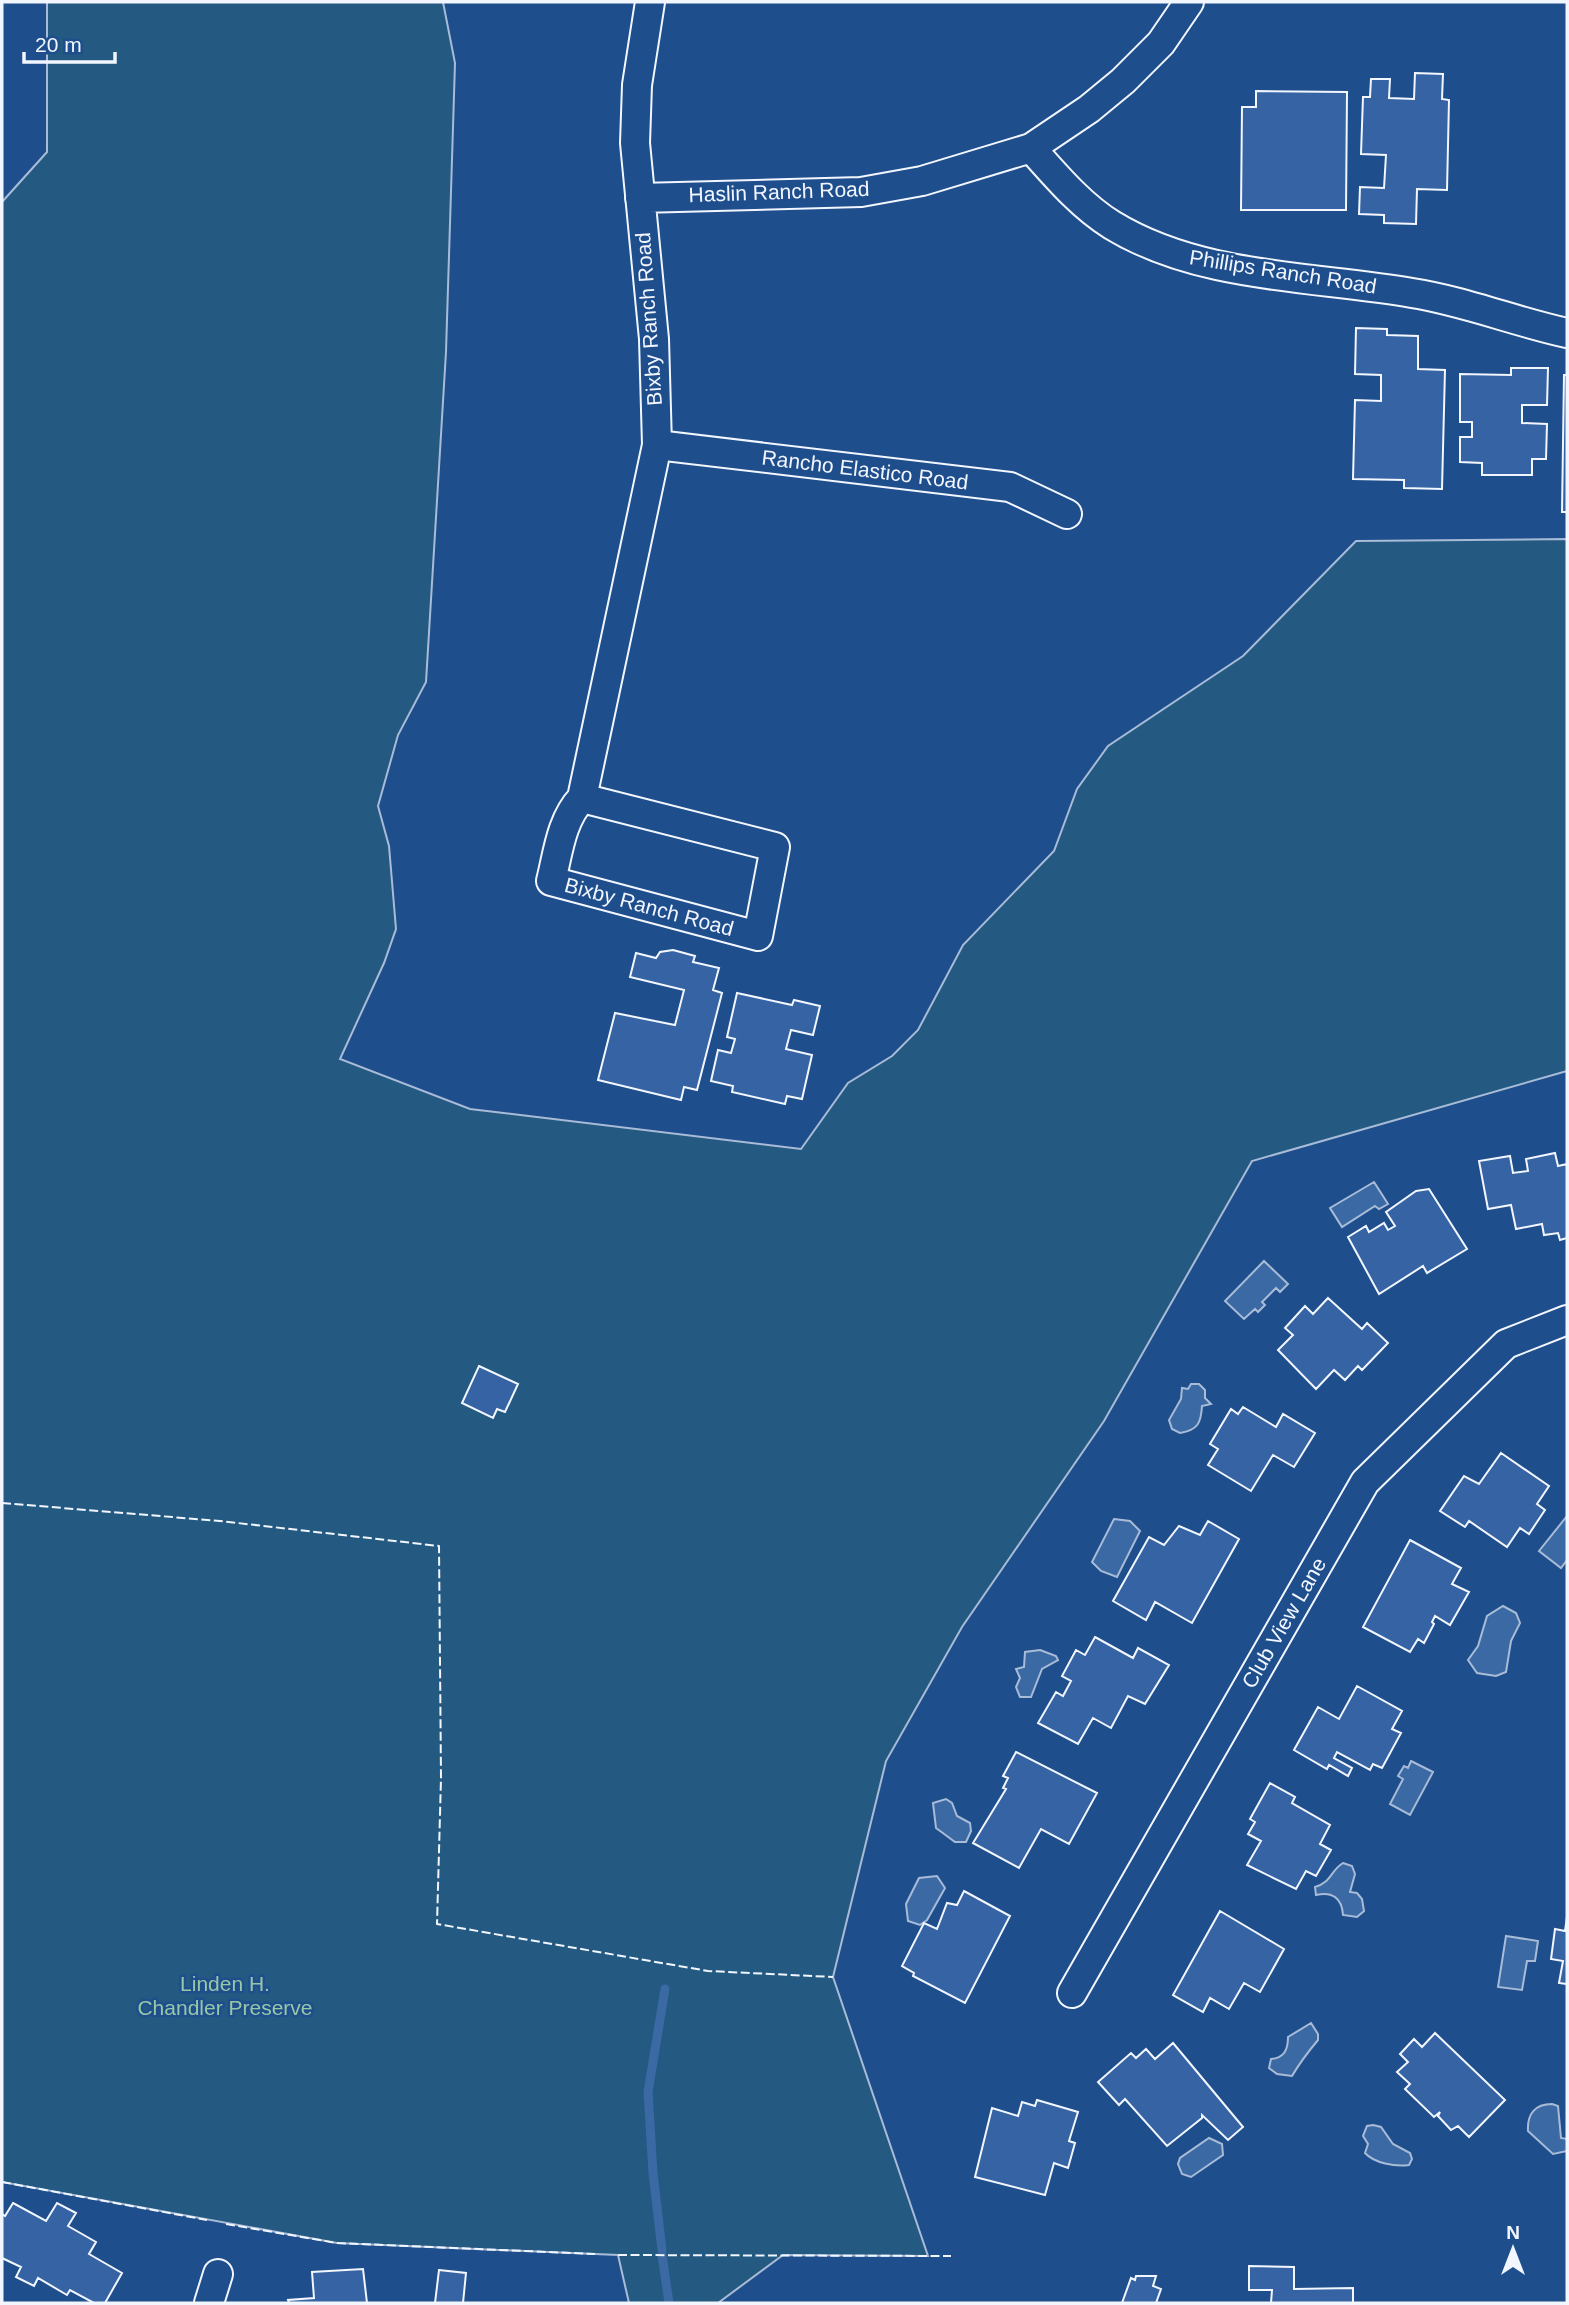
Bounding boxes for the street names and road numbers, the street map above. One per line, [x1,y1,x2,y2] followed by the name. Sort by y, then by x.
[688,177,870,206] street label: Haslin Ranch Road
[631,231,666,407] street label: Bixby Ranch Road
[1188,245,1378,298] street label: Phillips Ranch Road
[761,445,970,494] street label: Rancho Elastico Road
[562,873,736,940] street label: Bixby Ranch Road
[1237,1553,1330,1692] street label: Club View Lane

